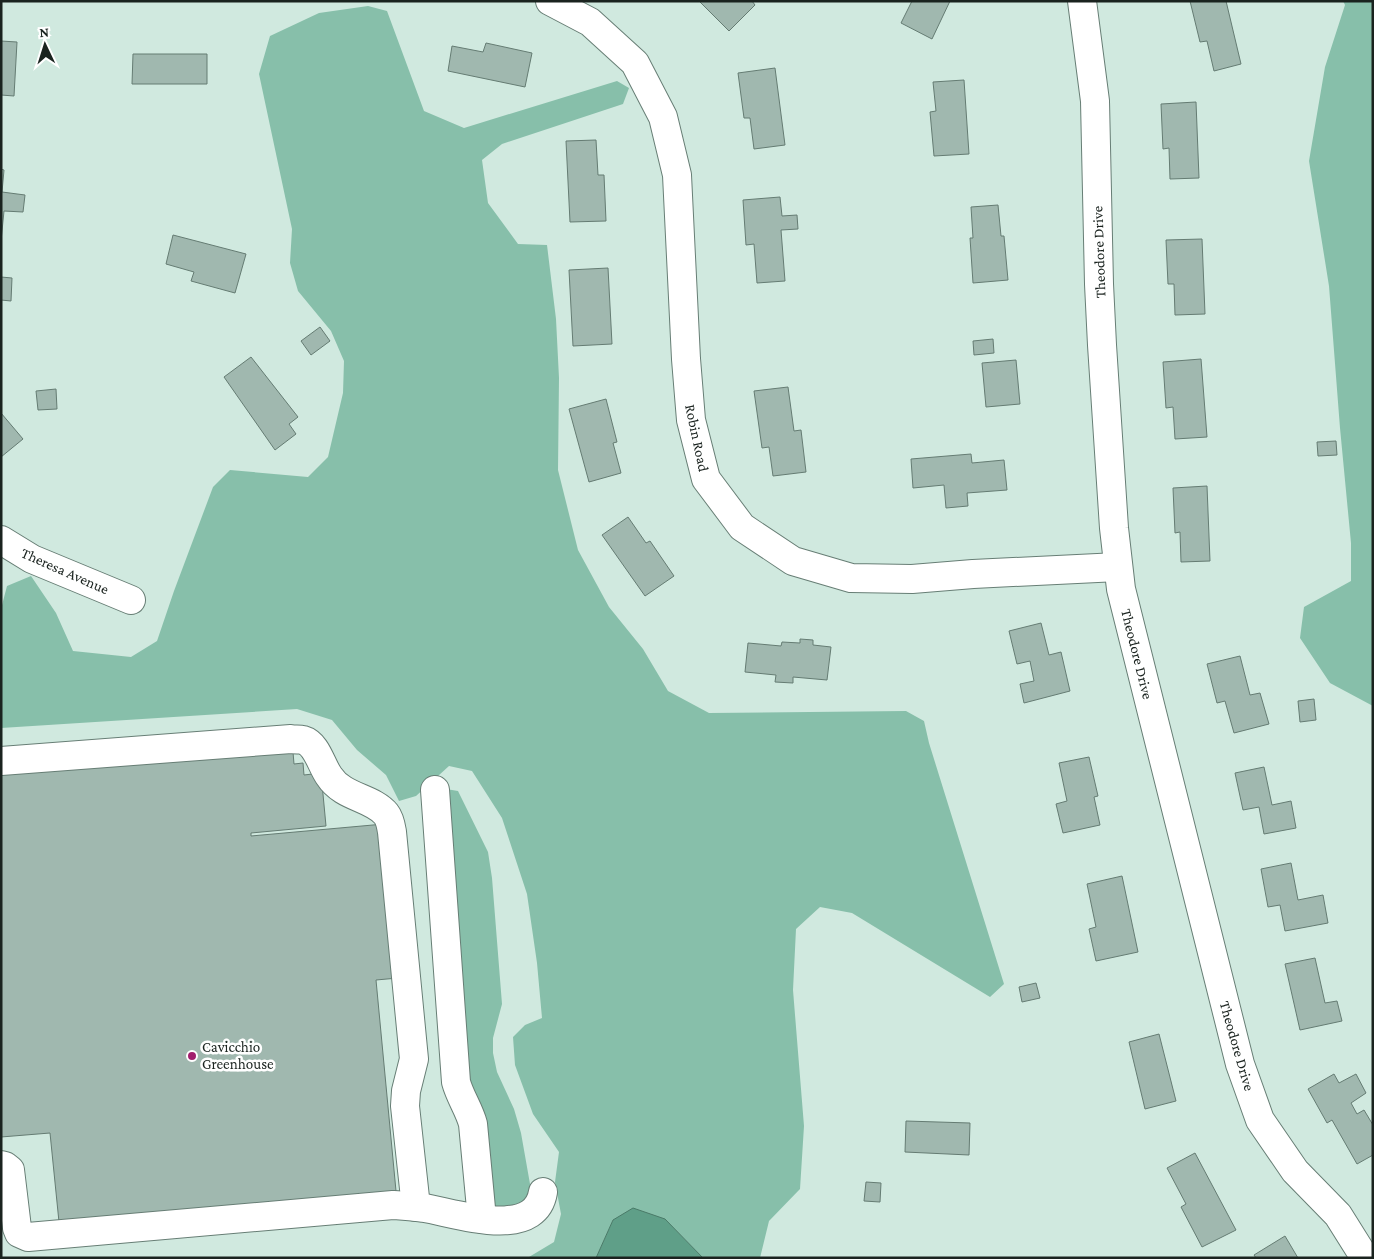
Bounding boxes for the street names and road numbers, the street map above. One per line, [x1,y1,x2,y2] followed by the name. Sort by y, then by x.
[1089,205,1109,299] street label: Theodore Drive
[682,403,712,473] street label: Robin Road
[19,545,112,598] street label: Theresa Avenue
[1118,607,1156,701] street label: Theodore Drive
[1217,999,1258,1093] street label: Theodore Drive

